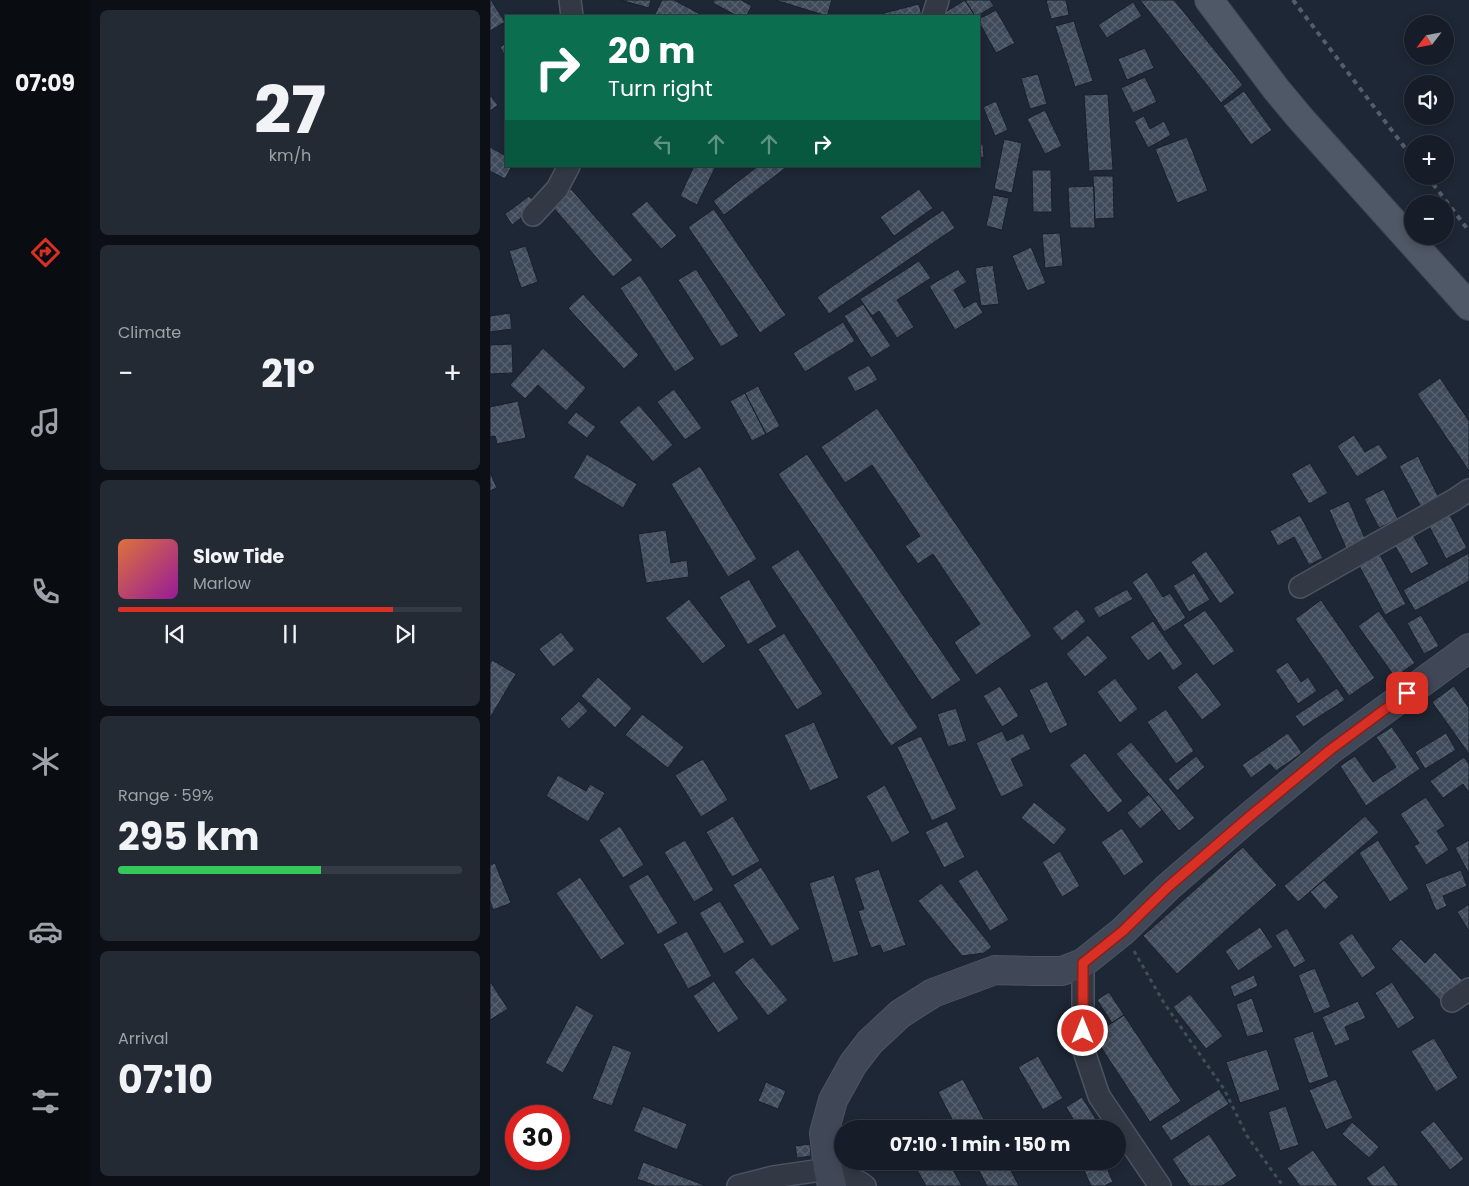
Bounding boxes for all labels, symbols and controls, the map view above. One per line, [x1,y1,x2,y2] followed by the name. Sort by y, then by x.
[1404,15,1454,65] north arrow
[1404,15,1454,245] map controls
[608,26,695,75] text: 20 m
[525,35,590,100] icon: right
[254,65,326,156] text: 27
[15,68,75,99] text: 07:09
[608,73,713,104] text: Turn right
[1404,75,1454,125] button: sound
[649,130,677,158] icon: left
[702,130,730,158] icon: ahead
[755,130,783,158] icon: ahead
[808,130,836,158] icon: right
[1404,135,1454,185] button: +
[269,144,311,167] text: km/h
[1404,195,1454,245] button: −
[28,235,63,270] icon: directions
[118,321,181,344] text: Climate
[261,347,315,400] text: 21°
[118,354,133,393] text: −
[443,354,462,393] text: +
[28,405,63,440] icon: music
[193,543,284,570] text: Slow Tide
[193,572,251,595] text: Marlow
[28,574,63,609] icon: phone
[161,620,189,648] icon: previous
[276,620,304,648] icon: pause
[391,620,419,648] icon: next
[1386,672,1428,714] pin
[1393,679,1421,707] icon: arrive
[28,744,63,779] icon: climate
[118,784,214,807] text: Range · 59%
[118,810,260,863] text: 295 km
[28,914,63,949] icon: car
[1056,1004,1108,1056] position arrow
[118,1027,168,1050] text: Arrival
[118,1053,213,1106] text: 07:10
[28,1084,63,1119] icon: filters
[505,1105,570,1170] speed limit sign: 30
[890,1131,1070,1158] text: 07:10 · 1 min · 150 m

